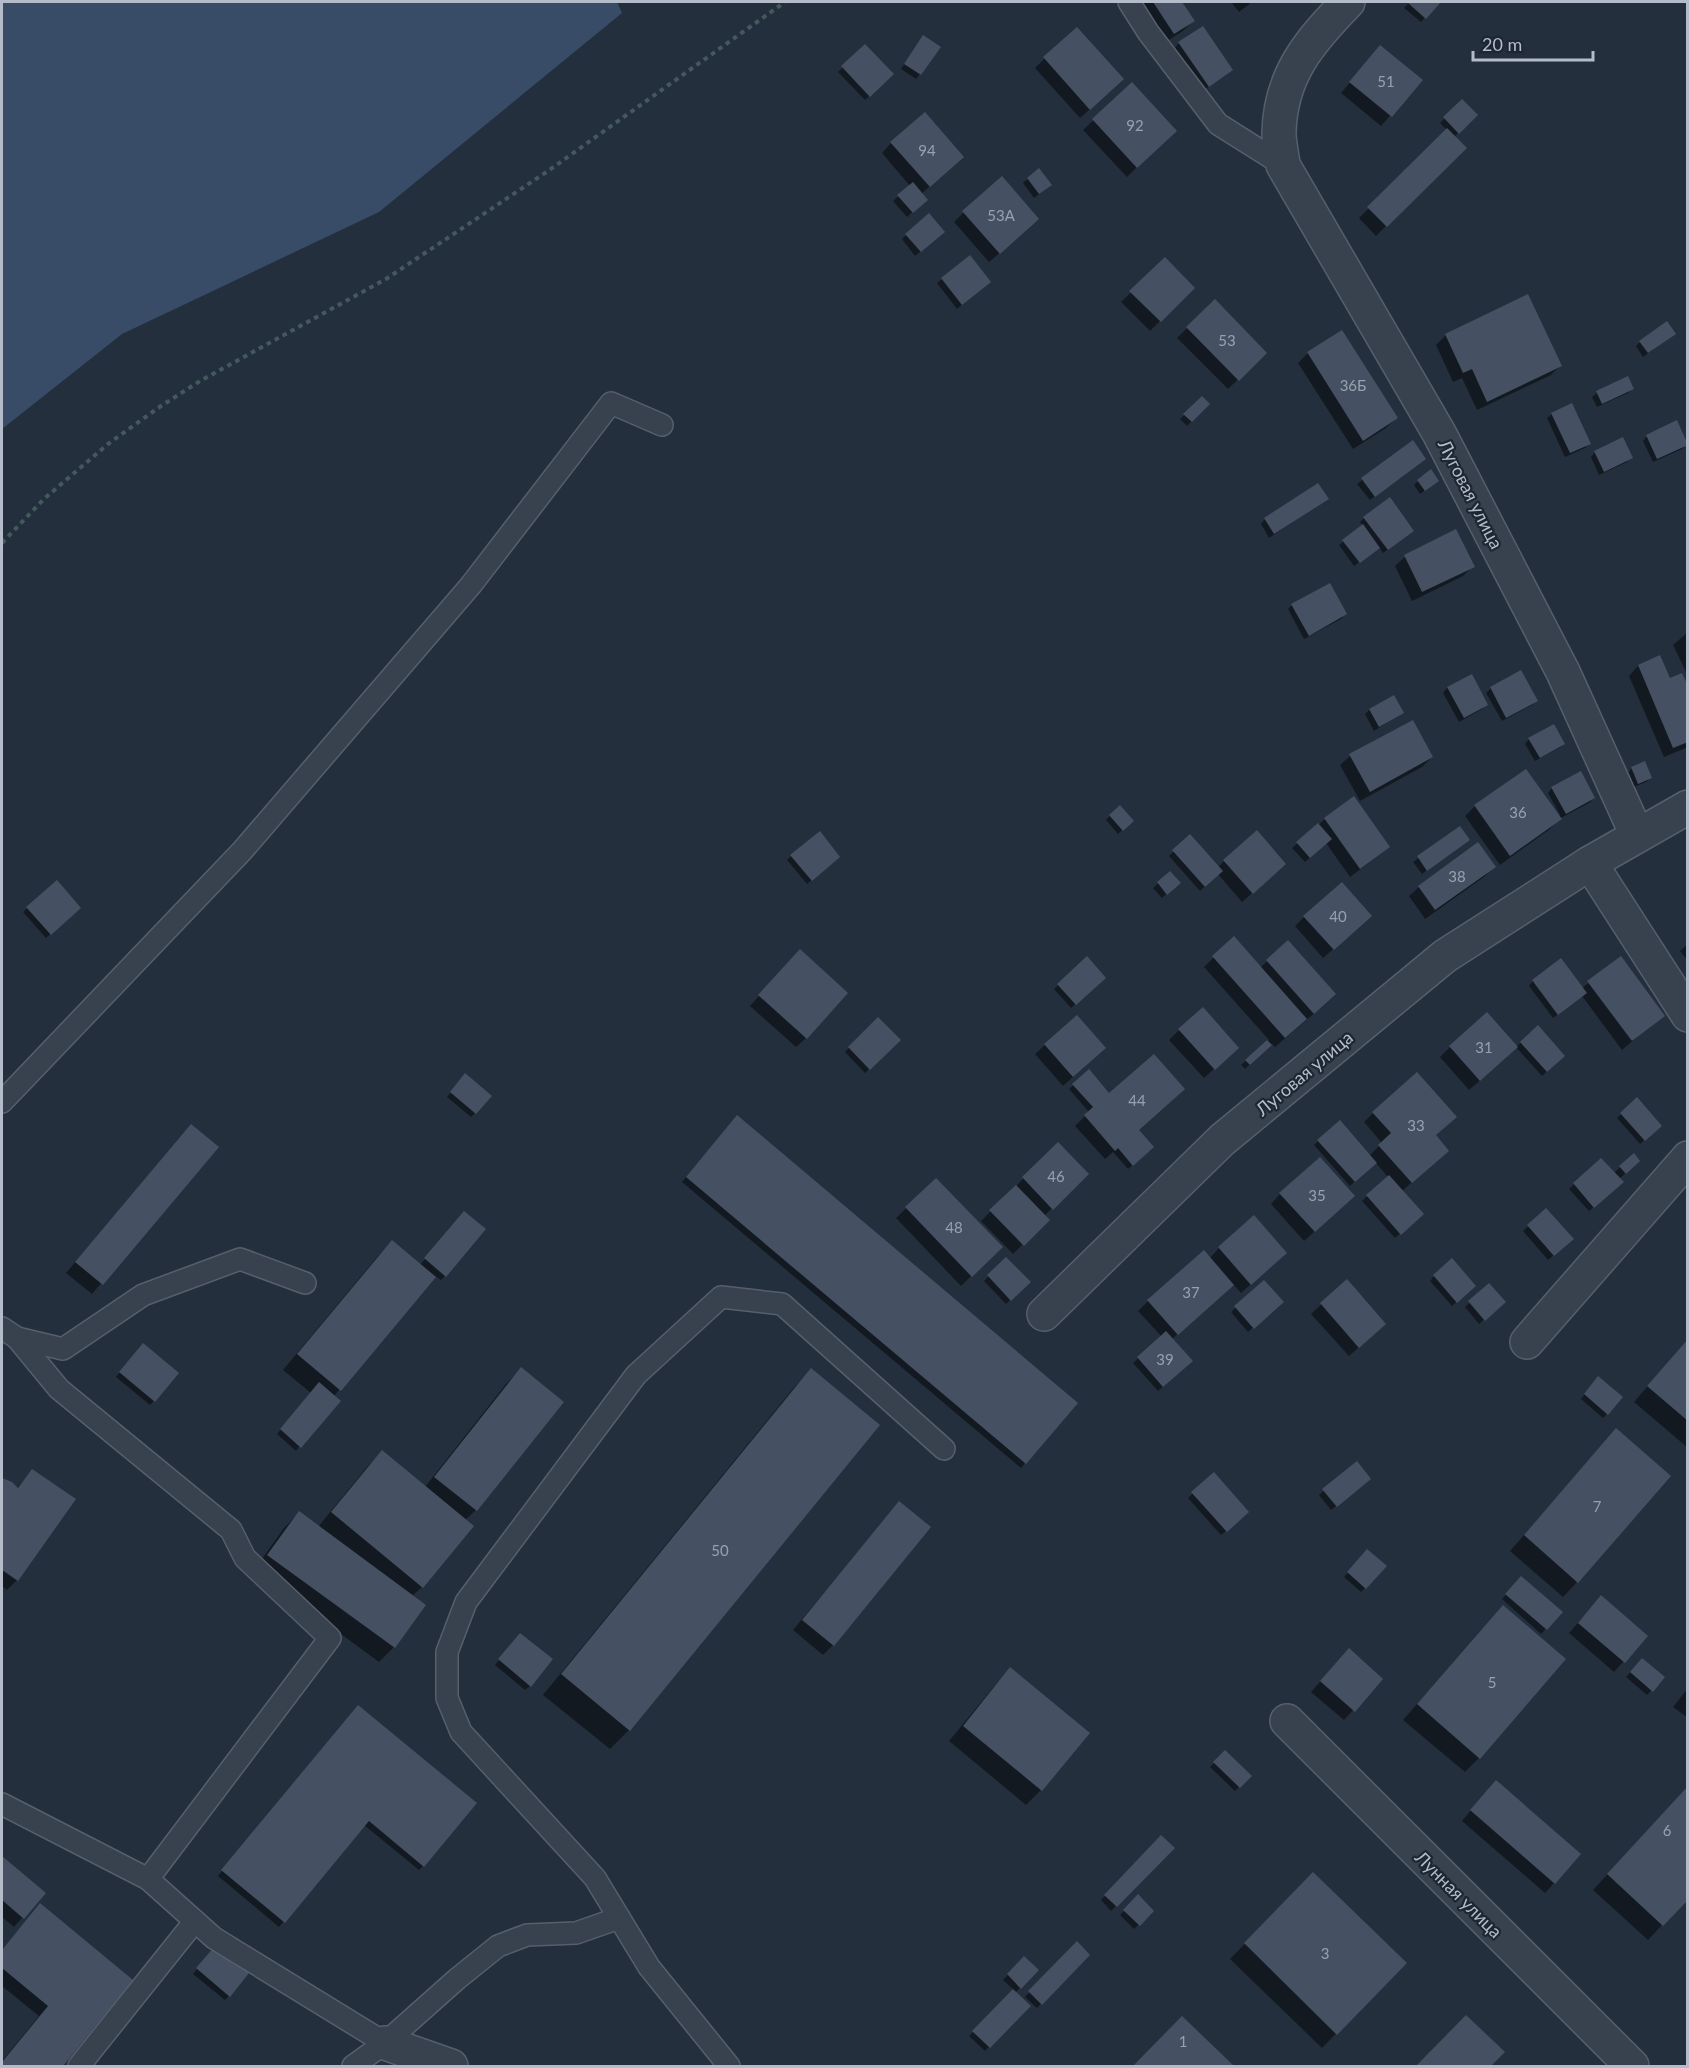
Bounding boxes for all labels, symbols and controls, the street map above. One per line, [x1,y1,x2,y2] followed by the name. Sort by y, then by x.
[1473,24,1593,62] scale bar
[1482,33,1522,55] text: 20 m
[1377,72,1395,90] house number: 51
[1126,116,1144,134] house number: 92
[918,141,936,159] house number: 94
[987,206,1016,224] house number: 53А
[1218,331,1236,349] house number: 53
[1340,376,1366,394] house number: 36Б
[1434,435,1508,552] street label: Луговая улица
[1509,803,1527,821] house number: 36
[1448,867,1466,885] house number: 38
[1329,907,1347,925] house number: 40
[1250,1026,1357,1121] street label: Луговая улица
[1475,1038,1493,1056] house number: 31
[1128,1091,1146,1109] house number: 44
[1407,1116,1425,1134] house number: 33
[1047,1167,1065,1185] house number: 46
[1308,1186,1326,1204] house number: 35
[945,1218,963,1236] house number: 48
[1182,1283,1200,1301] house number: 37
[1156,1350,1174,1368] house number: 39
[1593,1497,1602,1515] house number: 7
[711,1541,729,1559] house number: 50
[1488,1673,1496,1691] house number: 5
[1663,1821,1672,1839] house number: 6
[1410,1845,1507,1942] street label: Лунная улица
[1321,1944,1329,1962] house number: 3
[1179,2032,1187,2050] house number: 1

